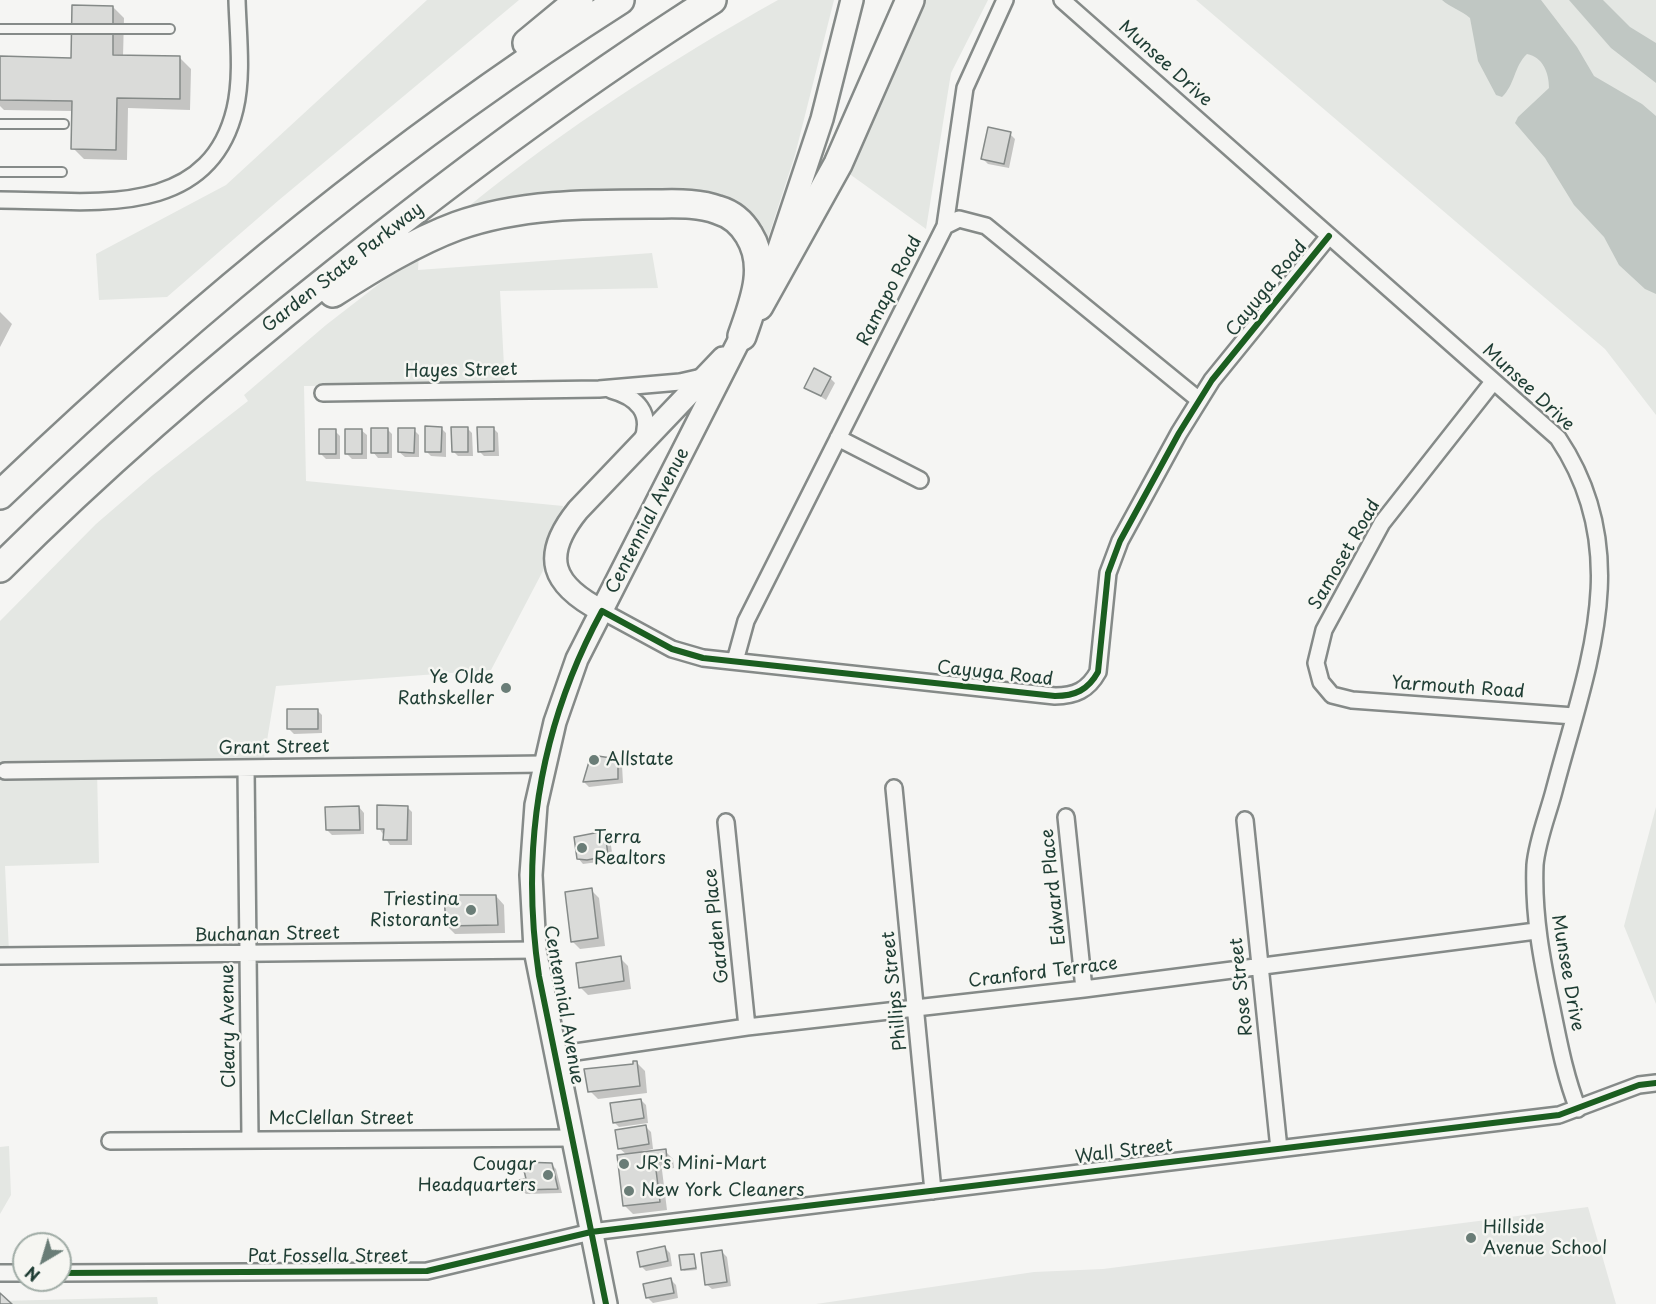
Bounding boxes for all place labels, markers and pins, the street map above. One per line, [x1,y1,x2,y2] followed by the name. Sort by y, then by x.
[397,667,494,710] place label: Ye Olde Rathskeller
[499,681,513,695] marker: Ye Olde Rathskeller
[606,749,674,771] place label: Allstate
[587,753,601,767] marker: Allstate
[594,827,666,870] place label: Terra Realtors
[575,841,589,855] marker: Terra Realtors
[370,889,459,932] place label: Triestina Ristorante
[464,903,478,917] marker: Triestina Ristorante
[636,1153,767,1175] place label: JR's Mini-Mart
[418,1154,536,1196] place label: Cougar Headquarters
[617,1157,631,1171] marker: JR's Mini-Mart
[541,1168,555,1182] marker: Cougar Headquarters
[641,1180,804,1202] place label: New York Cleaners
[622,1184,636,1198] marker: New York Cleaners
[1483,1217,1607,1260] place label: Hillside Avenue School
[1464,1231,1478,1245] marker: Hillside Avenue School

